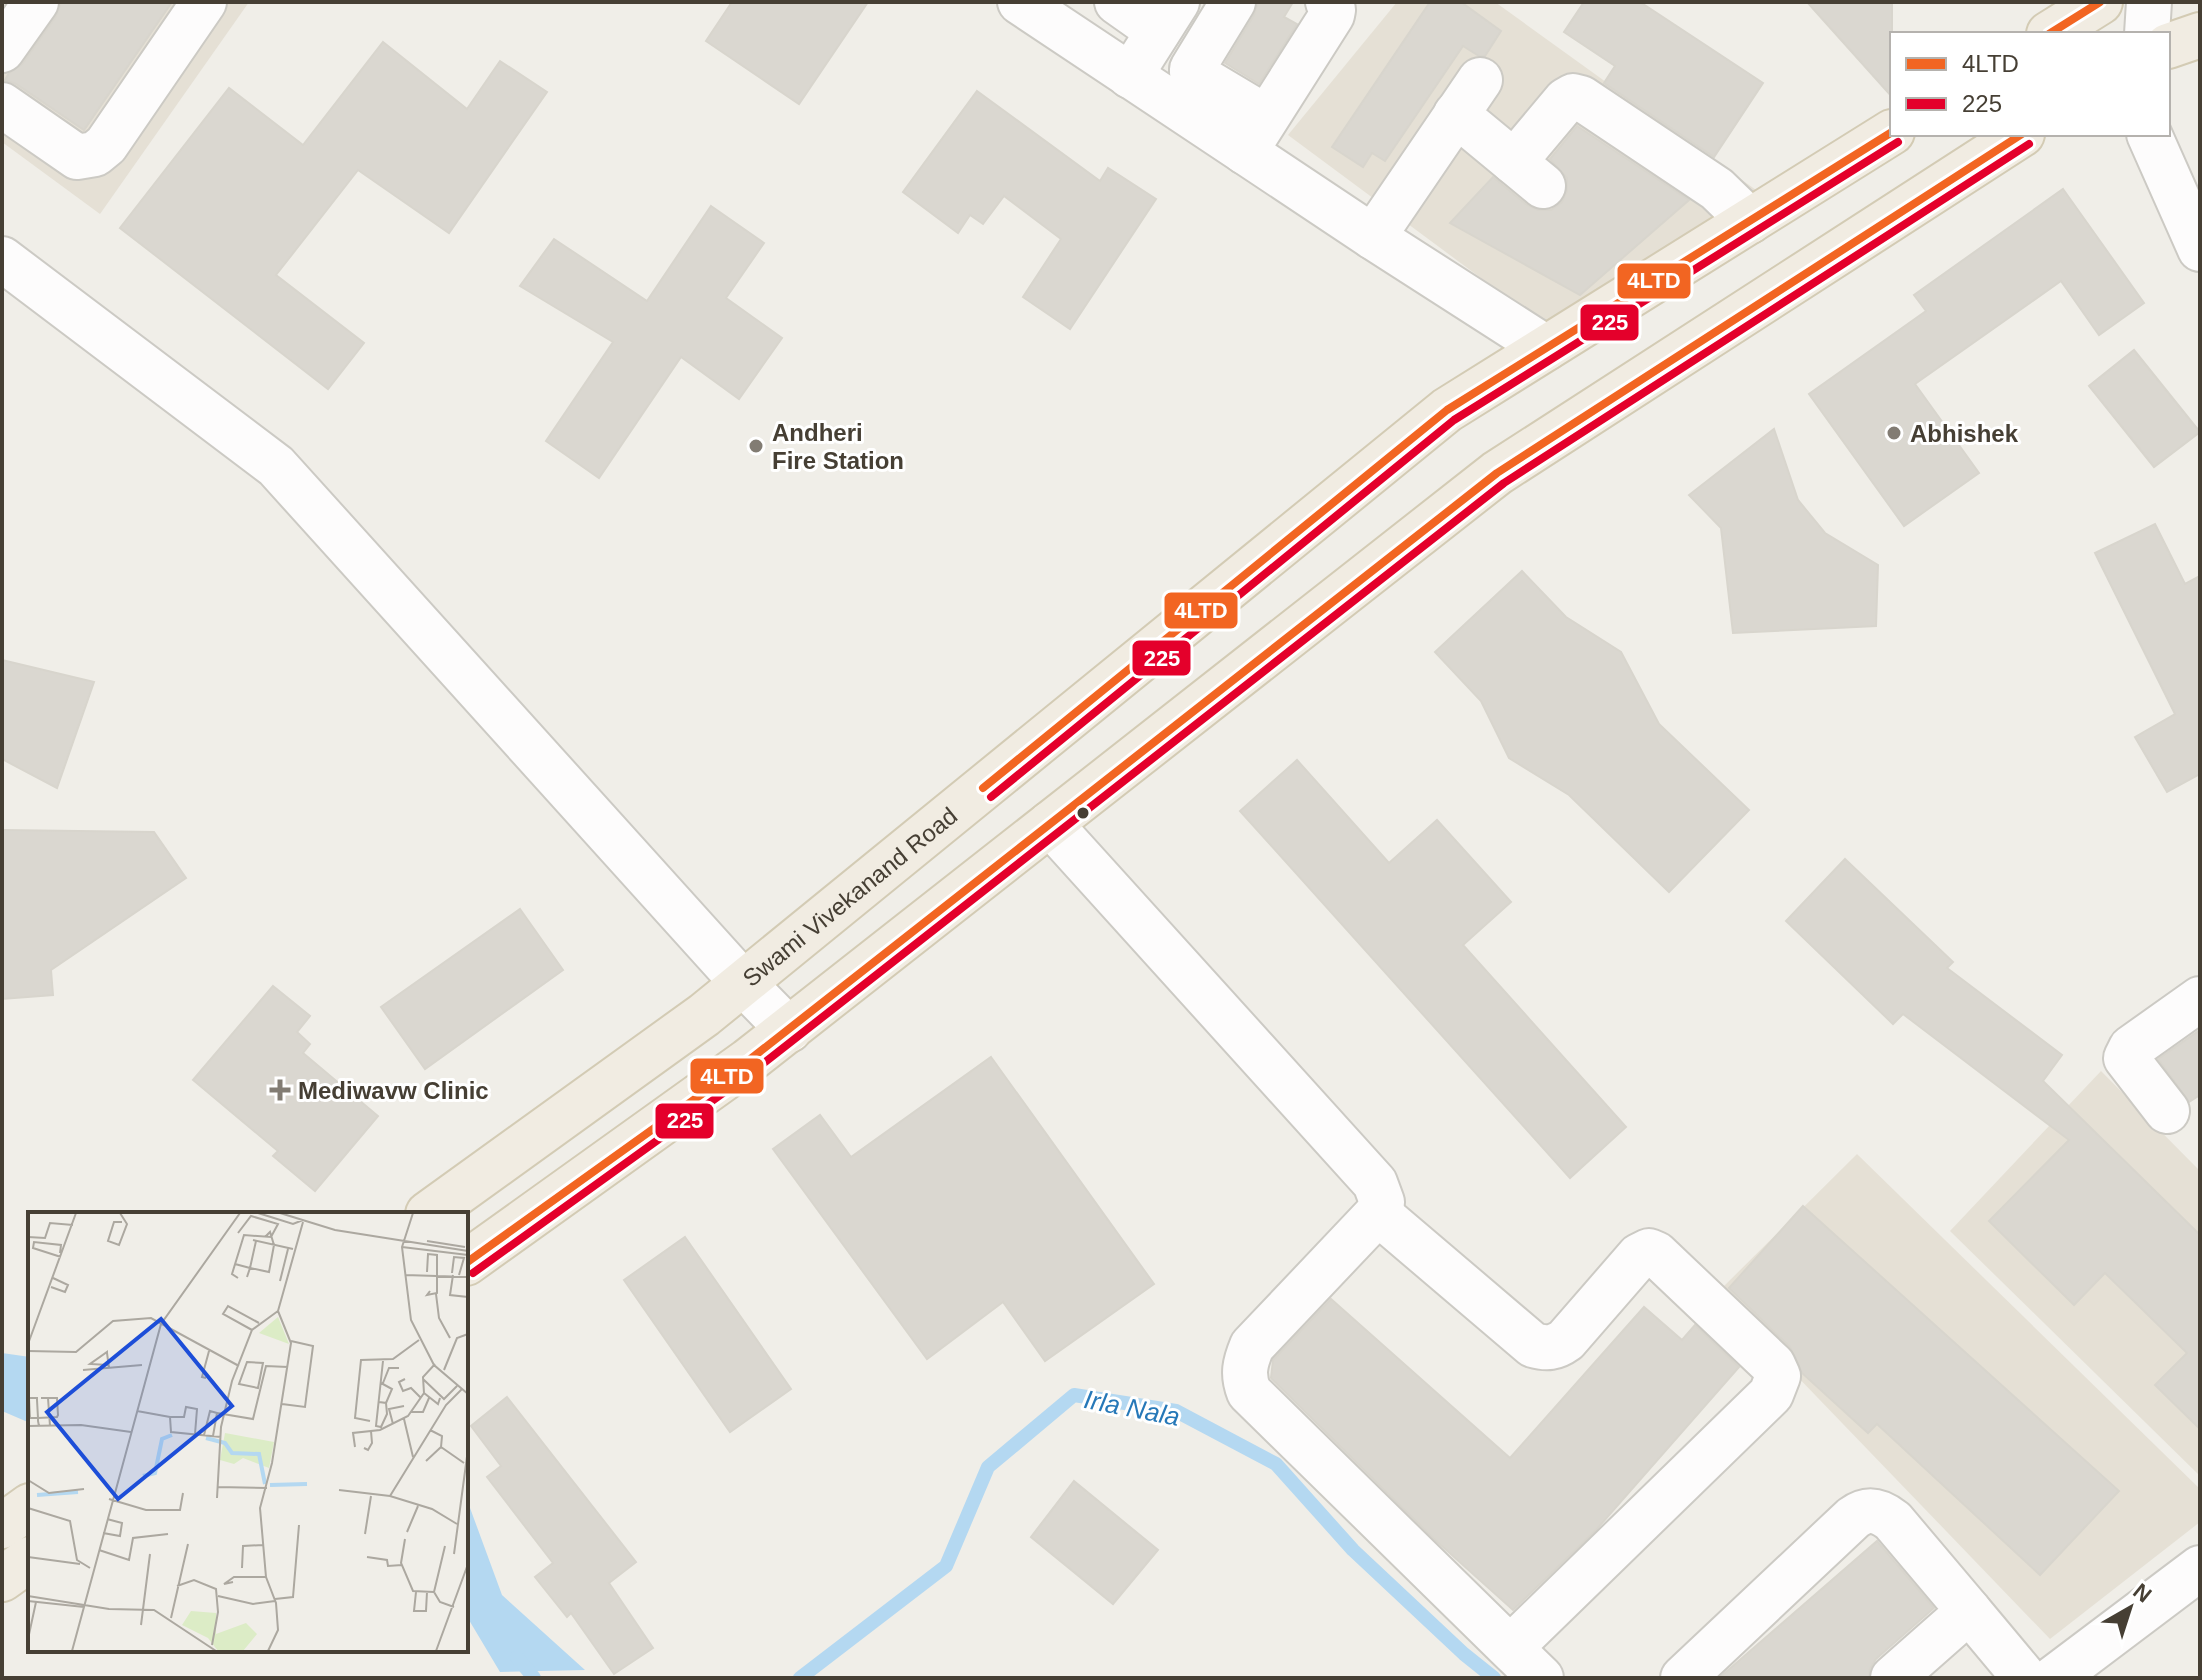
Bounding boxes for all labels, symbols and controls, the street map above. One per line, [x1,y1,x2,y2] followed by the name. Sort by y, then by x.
[1890,32,2170,136] legend
[1962,50,2019,77] text: 4LTD
[1962,90,2002,117] text: 225
[1616,262,1692,300] line badge: 4LTD
[1627,268,1681,293] text: 4LTD
[1579,303,1640,342] line badge: 225
[1592,310,1628,335] text: 225
[772,419,904,474] place label: Andheri Fire Station
[1910,420,2019,447] place label: Abhishek
[1885,424,1903,442] marker: Abhishek
[747,437,765,455] marker: Andheri Fire Station
[1163,591,1239,630] line badge: 4LTD
[1174,598,1228,623] text: 4LTD
[1131,639,1192,677] line badge: 225
[1144,646,1180,671] text: 225
[737,801,962,992] street label: Swami Vivekanand Road
[1075,805,1091,821] unlabelled marker
[689,1057,765,1095] line badge: 4LTD
[700,1064,754,1089] text: 4LTD
[298,1077,489,1104] place label: Mediwavw Clinic
[269,1079,291,1101] marker: Mediwavw Clinic
[654,1102,715,1140] line badge: 225
[667,1108,703,1133] text: 225
[28,1212,468,1652] inset map
[1082,1384,1182,1432] water label: Irla Nala
[2090,1568,2170,1648] north arrow
[2128,1578,2156,1608] text: N

